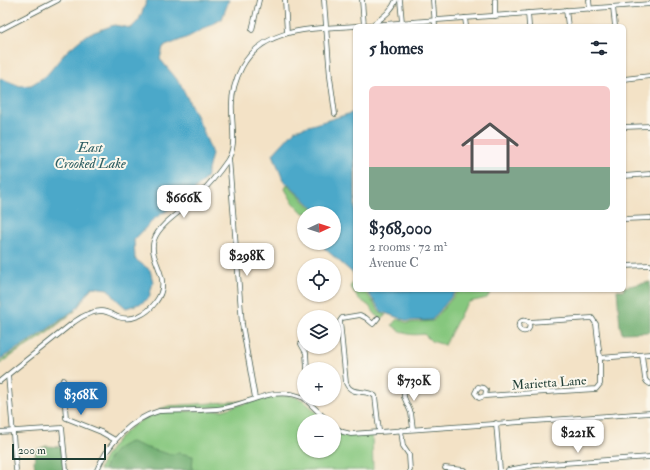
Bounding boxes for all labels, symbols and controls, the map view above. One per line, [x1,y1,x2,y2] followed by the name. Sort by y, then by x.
[588,37,610,59] icon: filters
[369,38,423,59] text: 5 homes
[454,112,526,184] icon: home
[54,139,126,172] water label: East Crooked Lake
[156,185,212,219] pin: $666K
[166,190,202,206] text: $666K
[297,206,341,250] north arrow
[297,206,341,458] map controls
[369,218,432,239] text: $368,000
[369,239,447,255] text: 2 rooms · 72 m²
[219,243,275,277] pin: $298K
[229,248,265,264] text: $298K
[369,255,419,271] text: Avenue C
[297,258,341,302] button: locate
[297,310,341,354] button: layers
[297,362,341,406] button: +
[386,368,442,402] pin: $730K
[511,372,588,394] street label: Marietta Lane
[397,373,431,389] text: $730K
[53,382,109,416] pin: $368K
[64,387,98,403] text: $368K
[297,414,341,458] button: −
[550,420,606,454] pin: $221K
[561,425,595,441] text: $221K
[12,442,106,461] scale bar
[18,444,46,457] text: 200 m

